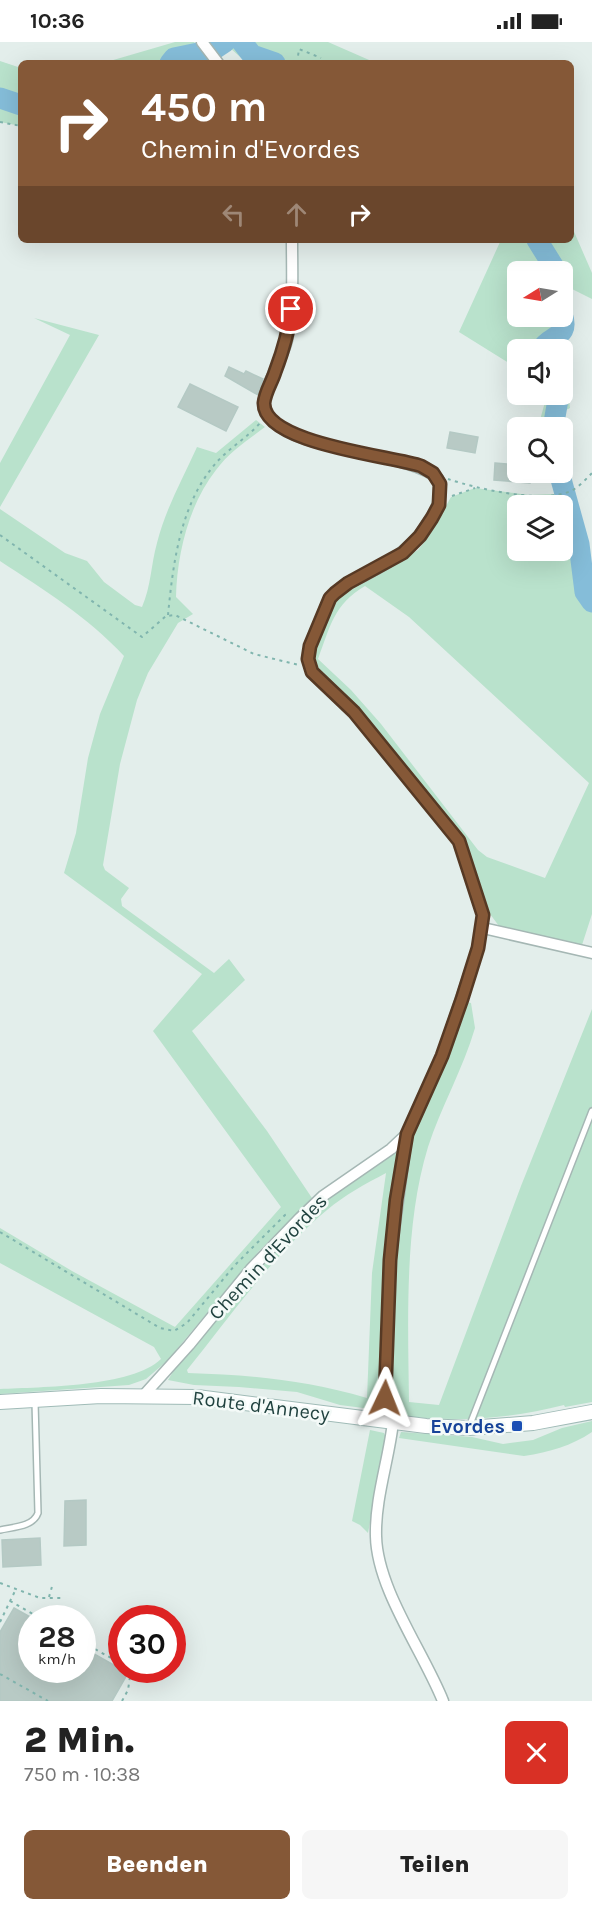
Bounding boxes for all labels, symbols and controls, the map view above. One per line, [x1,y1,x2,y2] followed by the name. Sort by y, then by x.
[30,8,85,34] text: 10:36
[141,82,267,132] text: 450 m
[42,84,120,162] icon: right
[141,133,361,165] text: Chemin d'Evordes
[217,198,250,231] icon: left
[280,198,313,231] icon: ahead
[343,198,376,231] icon: right
[507,261,573,327] north arrow
[507,261,573,561] map controls
[265,283,316,334] pin
[274,292,307,325] icon: arrive
[507,339,573,405] button: sound
[507,417,573,483] button: search
[507,495,573,561] button: layers
[204,1190,332,1324] street label: Chemin d'Evordes
[353,1366,417,1430] position arrow
[191,1386,331,1426] street label: Route d'Annecy
[430,1415,505,1438] place label: Evordes
[510,1419,524,1433] marker: Evordes
[108,1605,186,1683] speed limit sign: 30
[38,1619,76,1655] text: 28
[38,1650,76,1668] text: km/h
[24,1719,134,1761] text: 2 Min.
[505,1721,568,1784] button: close
[24,1763,140,1786] text: 750 m · 10:38
[24,1830,290,1899] button: Beenden
[302,1830,568,1899] button: Teilen

